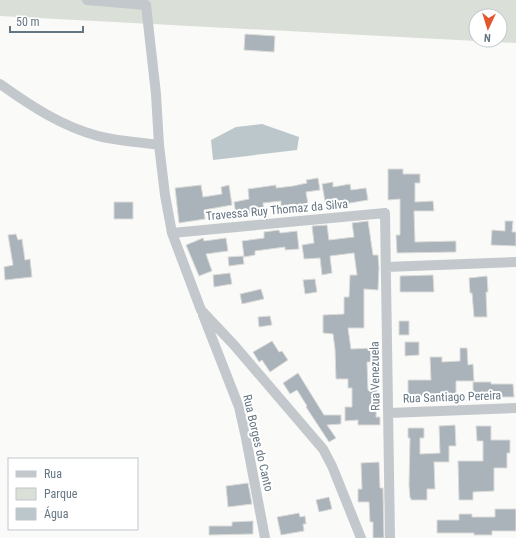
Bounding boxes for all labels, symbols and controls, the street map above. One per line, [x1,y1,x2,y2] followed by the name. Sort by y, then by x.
[10,8,83,34] scale bar
[468,8,508,48] north arrow
[16,15,40,29] text: 50 m
[483,31,491,44] text: N
[205,197,349,223] street label: Travessa Ruy Thomaz da Silva
[367,341,383,411] street label: Rua Venezuela
[403,388,502,406] street label: Rua Santiago Pereira
[240,393,276,493] street label: Rua Borges do Canto
[8,458,138,530] legend
[44,467,62,481] text: Rua
[44,487,78,501] text: Parque
[44,506,69,521] text: Água

